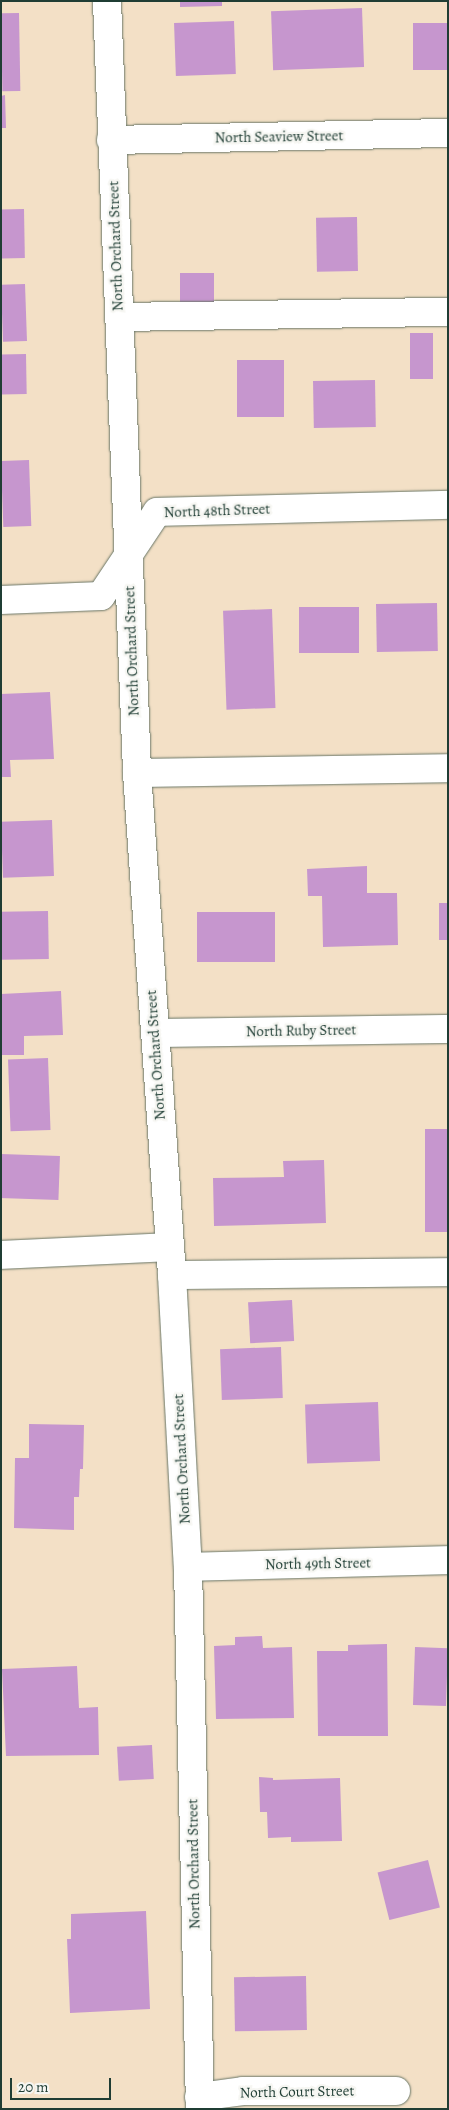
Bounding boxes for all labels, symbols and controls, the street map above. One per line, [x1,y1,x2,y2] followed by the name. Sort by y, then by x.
[214,127,344,147] street label: North Seaview Street
[105,180,127,312] street label: North Orchard Street
[163,500,271,522] street label: North 48th Street
[121,585,143,717] street label: North Orchard Street
[142,989,170,1121] street label: North Orchard Street
[246,1021,356,1041] street label: North Ruby Street
[170,1393,194,1525] street label: North Orchard Street
[265,1554,371,1574] street label: North 49th Street
[184,1799,204,1929] street label: North Orchard Street
[12,2068,114,2100] scale bar
[18,2077,49,2097] text: 20 m
[239,2082,355,2102] street label: North Court Street

